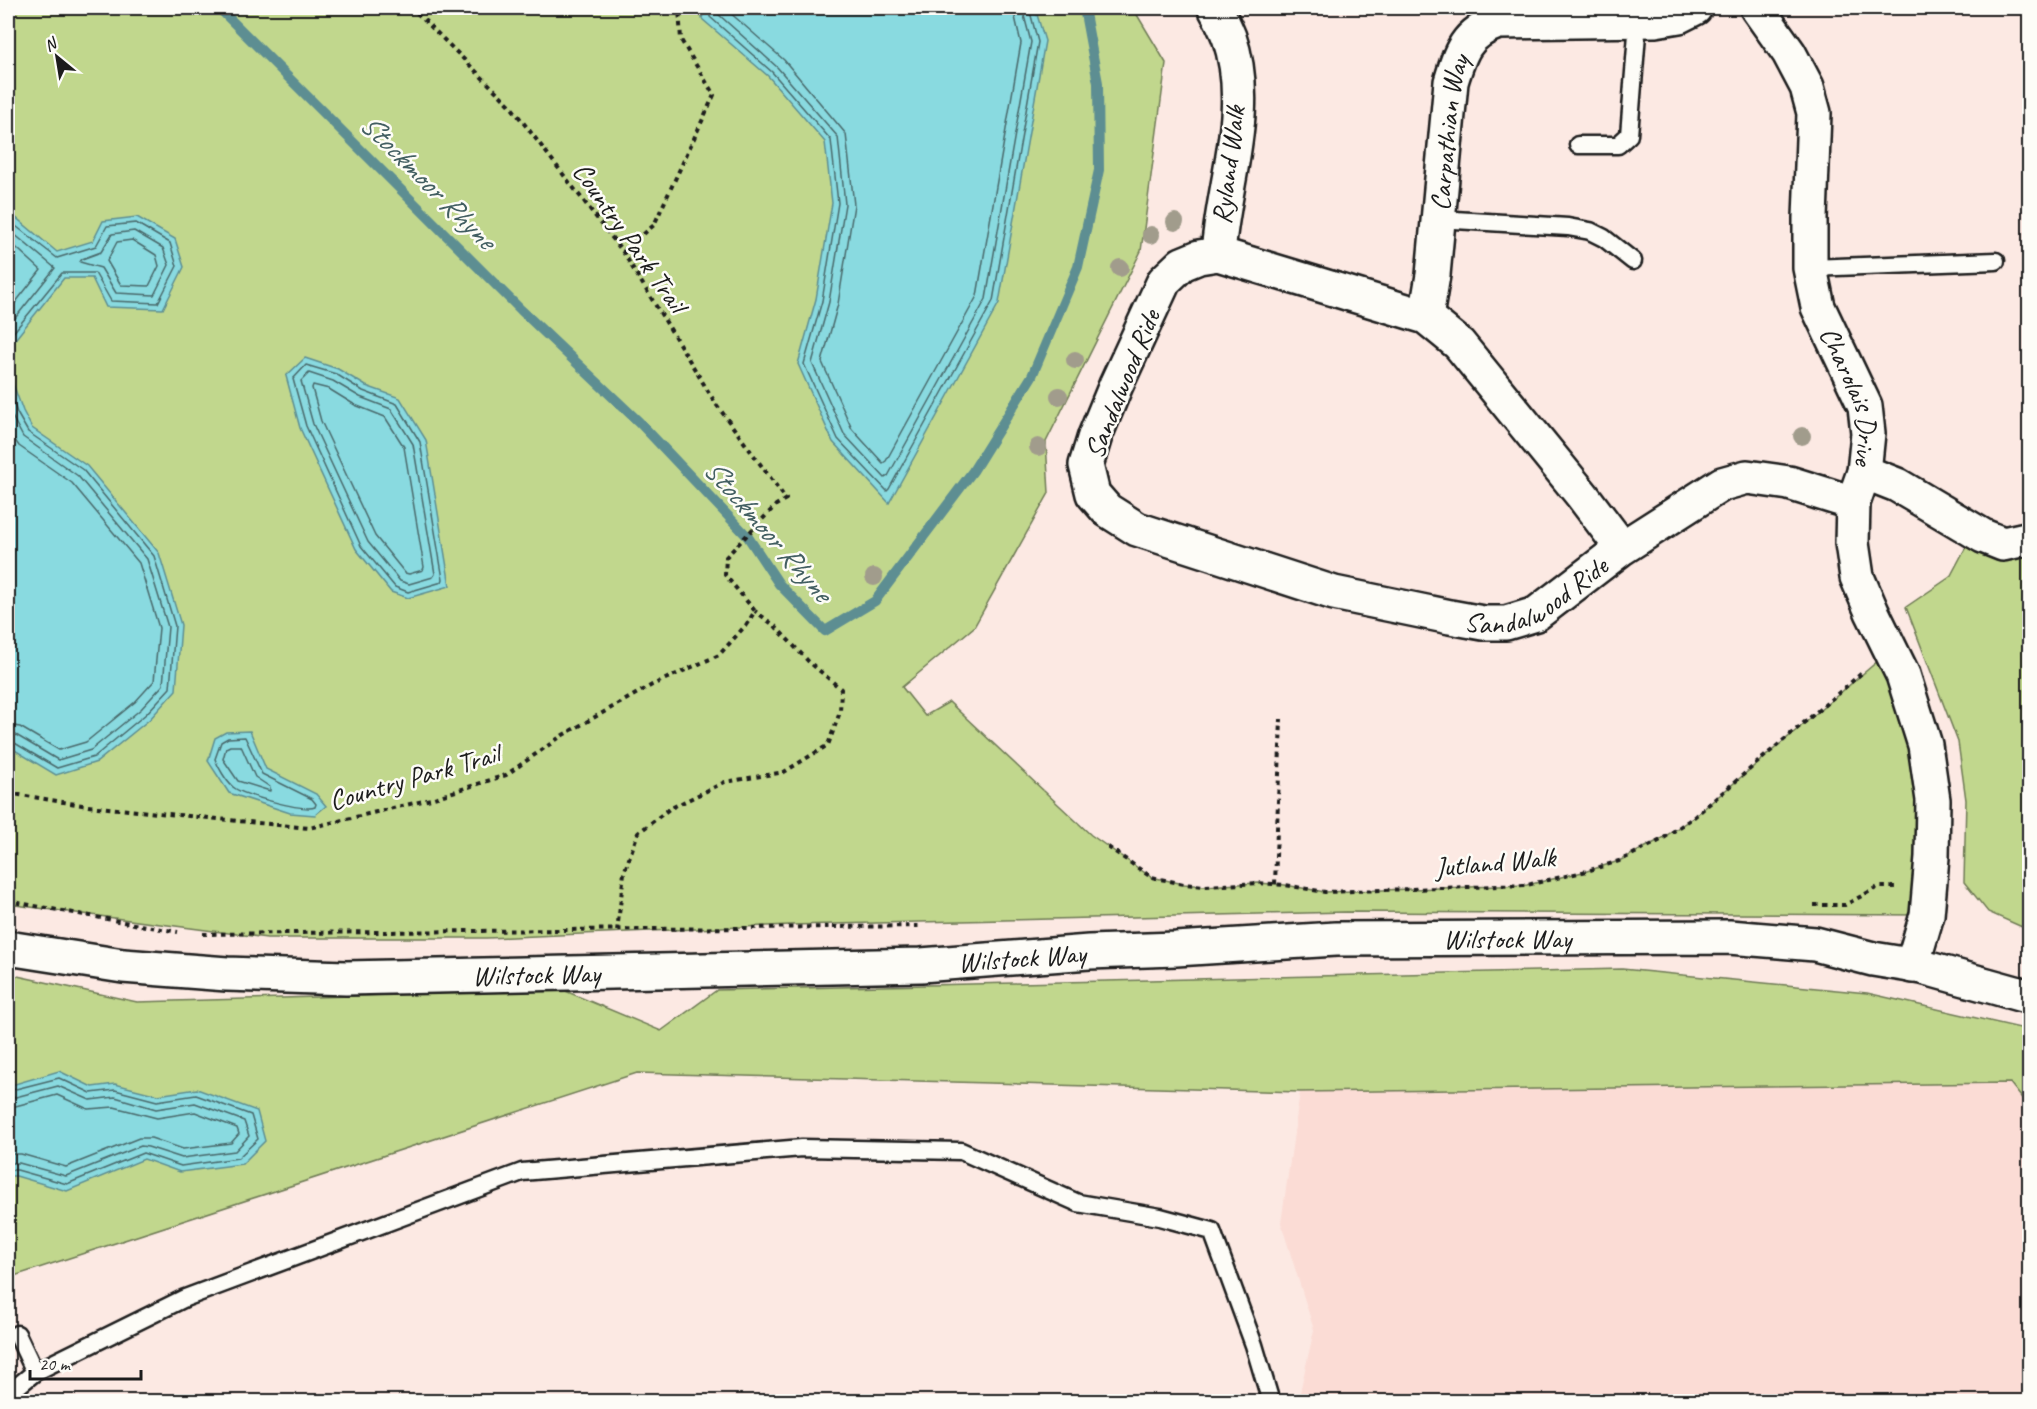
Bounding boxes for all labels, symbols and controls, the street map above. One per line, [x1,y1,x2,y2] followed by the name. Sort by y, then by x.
[27,27,87,87] north arrow
[41,32,62,56] text: N
[1422,46,1477,212] street label: Carpathian Way
[1203,102,1253,226] street label: Ryland Walk
[352,105,507,260] water label: Stockmoor Rhyne
[565,155,698,323] street label: Country Park Trail
[1076,303,1168,464] street label: Sandalwood Ride
[1812,321,1886,469] street label: Charolais Drive
[696,451,843,612] water label: Stockmoor Rhyne
[1462,547,1616,641] street label: Sandalwood Ride
[325,735,508,818] street label: Country Park Trail
[1431,839,1558,885] street label: Jutland Walk
[1443,920,1574,956] street label: Wilstock Way
[957,935,1089,980] street label: Wilstock Way
[472,955,603,993] street label: Wilstock Way
[30,1343,141,1381] scale bar
[39,1353,72,1375] text: 20 m

